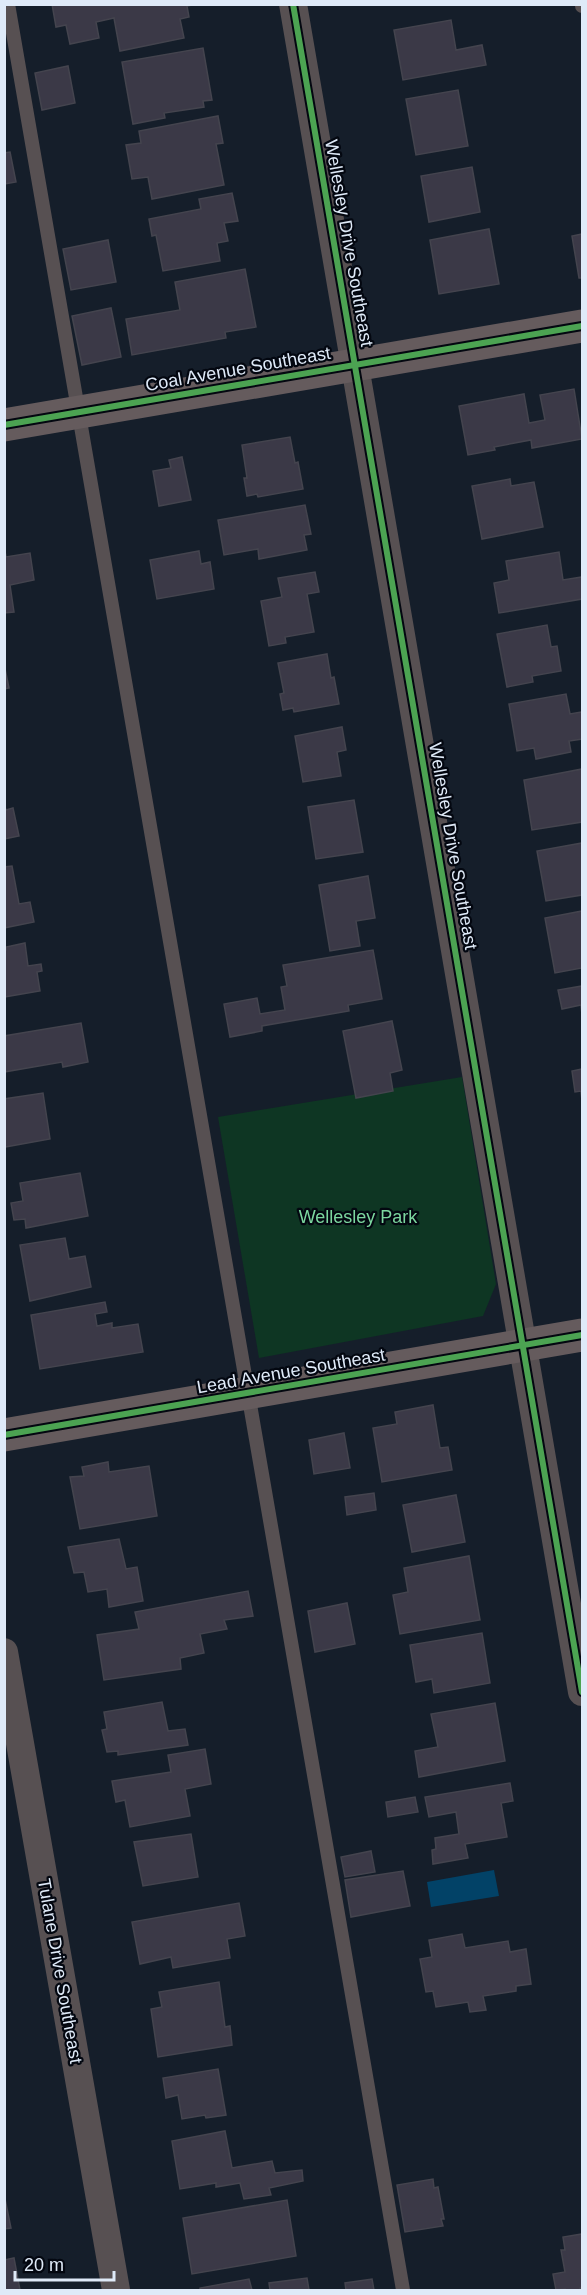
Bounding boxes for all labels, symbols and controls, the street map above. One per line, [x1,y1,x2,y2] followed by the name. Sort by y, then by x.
[321,138,377,348] street label: Wellesley Drive Southeast
[144,343,332,395] street label: Coal Avenue Southeast
[425,741,481,951] street label: Wellesley Drive Southeast
[299,1207,418,1227] park label: Wellesley Park
[195,1345,387,1397] street label: Lead Avenue Southeast
[34,1877,86,2065] street label: Tulane Drive Southeast
[15,2244,114,2282] scale bar
[24,2255,64,2275] text: 20 m

